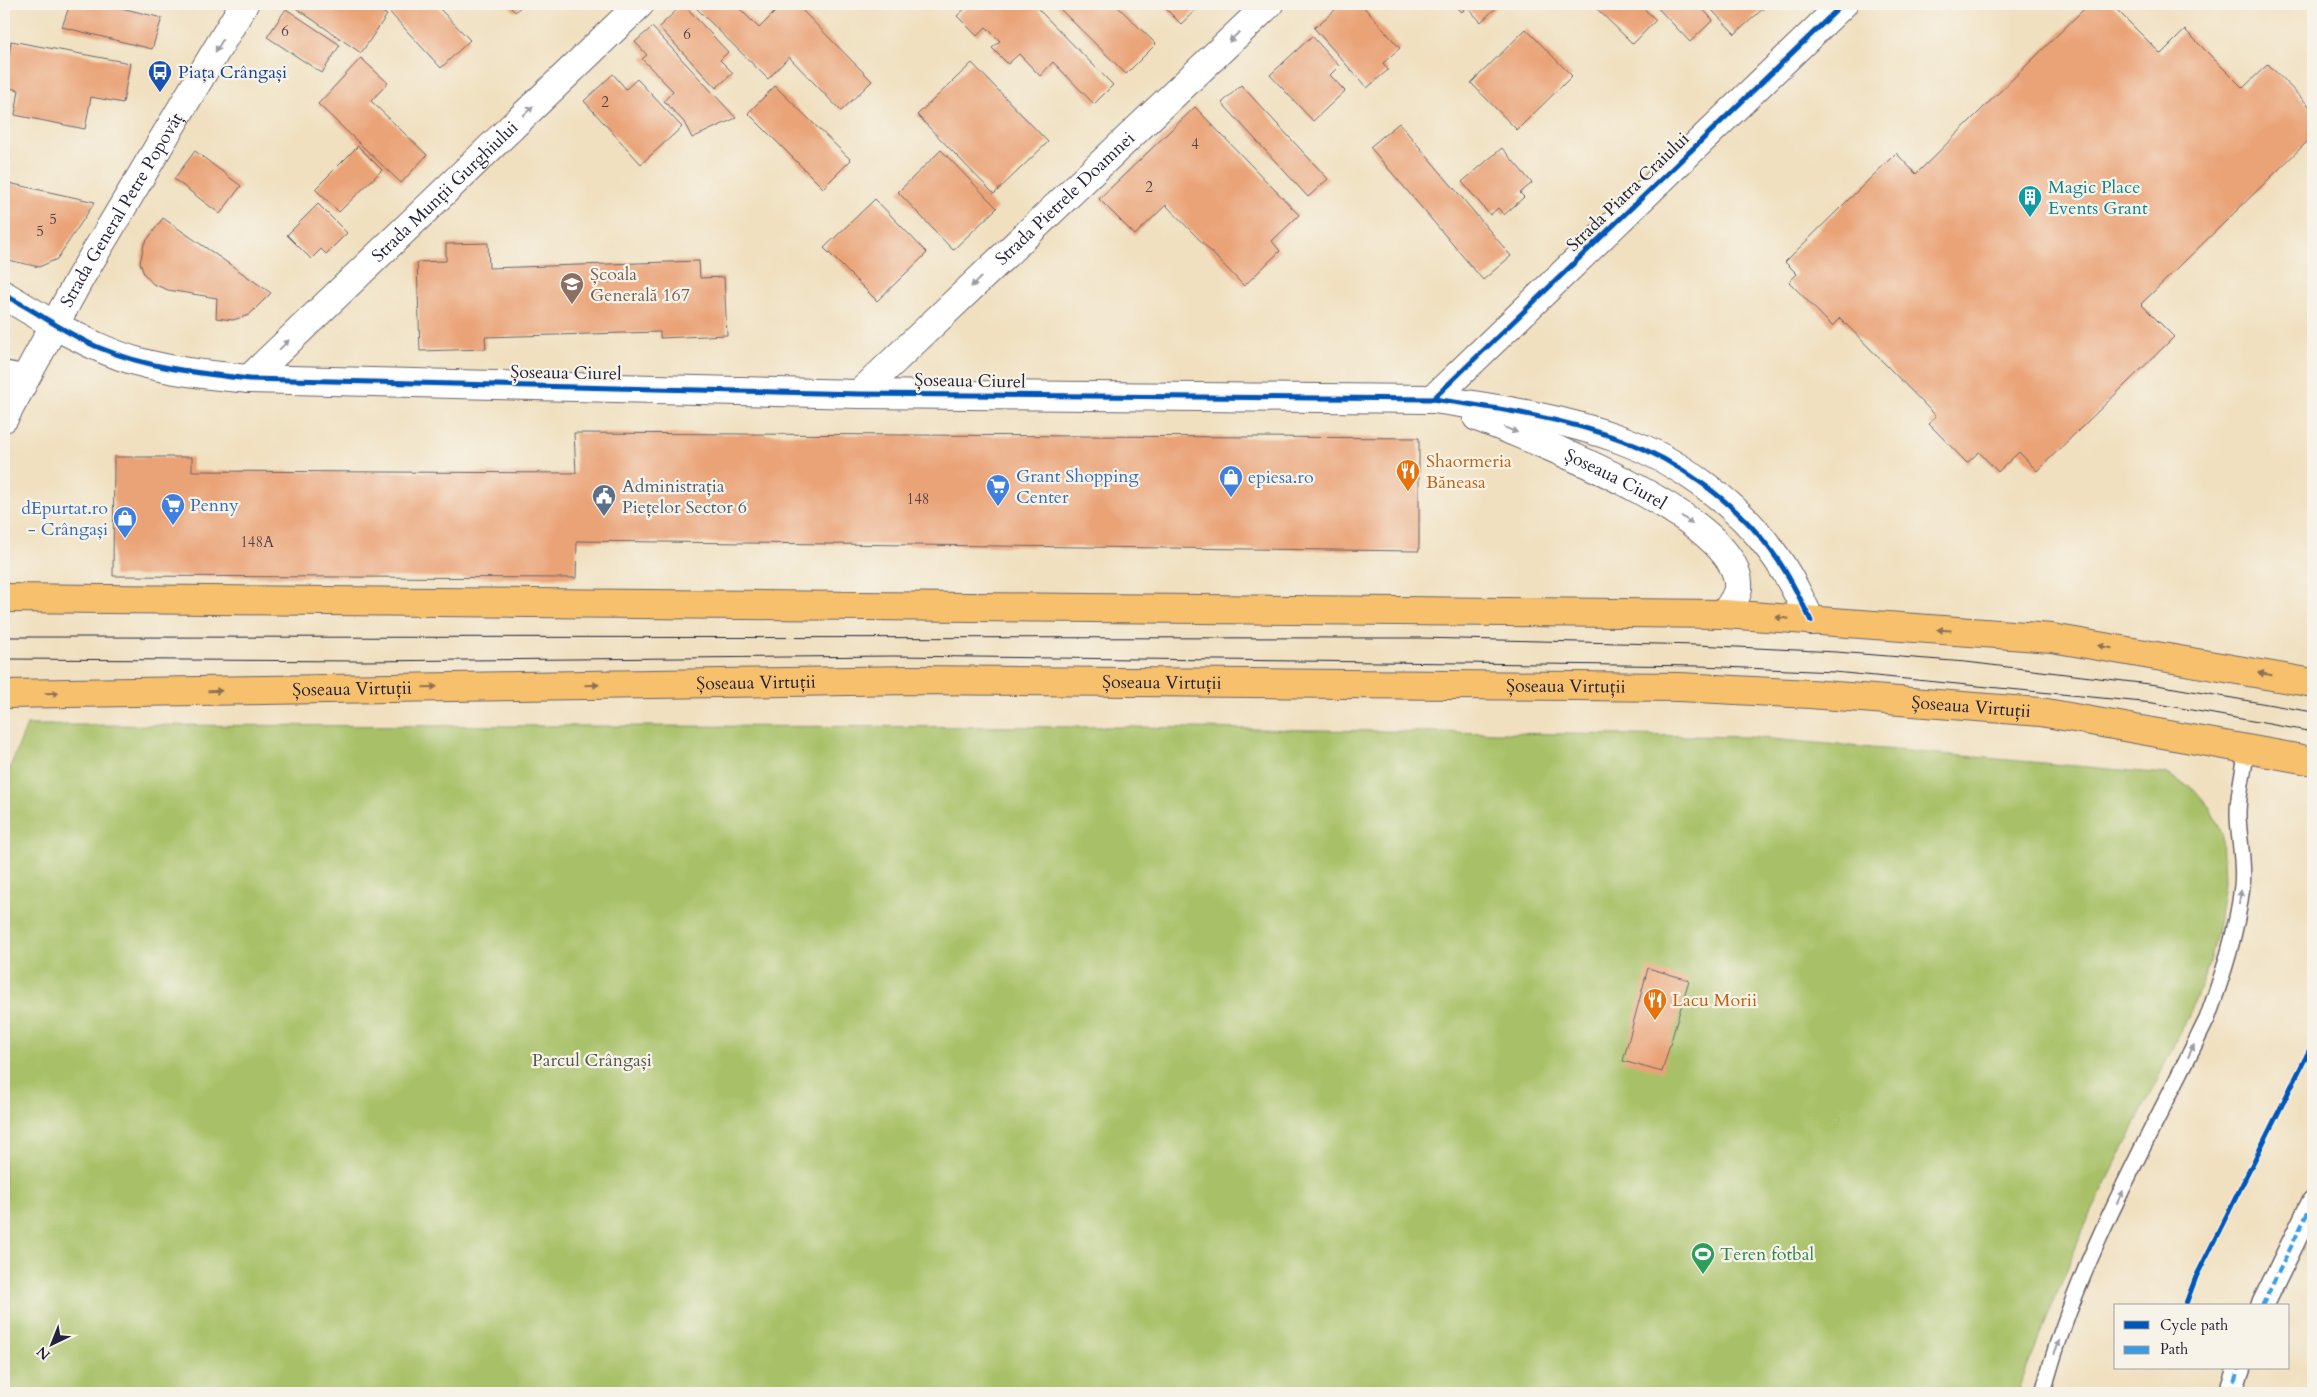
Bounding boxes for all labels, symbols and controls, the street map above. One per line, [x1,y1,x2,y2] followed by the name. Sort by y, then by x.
[281,21,289,41] house number: 6
[683,24,691,44] house number: 6
[1228,31,1240,43] one-way arrow
[214,39,223,52] one-way arrow
[147,59,173,93] bus stop icon: Piața Crângași
[178,60,287,85] place label: Piața Crângași
[601,92,609,112] house number: 2
[521,105,533,117] one-way arrow
[54,108,189,312] street label: Strada General Petre Popovăț
[366,115,523,268] street label: Strada Munții Gurghiului
[989,126,1140,271] street label: Strada Pietrele Doamnei
[1561,127,1695,257] street label: Strada Piatra Craiului
[1191,134,1199,154] house number: 4
[2048,175,2148,221] place label: Magic Place Events Grant
[1145,177,1153,197] house number: 2
[2017,184,2043,218] building icon: Magic Place Events Grant
[49,209,57,229] house number: 5
[36,221,44,241] house number: 5
[590,262,690,308] place label: Școala Generală 167
[559,271,585,305] school or university icon: Școala Generală 167
[971,276,983,288] one-way arrow
[278,339,290,351] one-way arrow
[510,360,622,386] street label: Șoseaua Ciurel
[914,368,1026,394] street label: Șoseaua Ciurel
[1504,427,1518,435] one-way arrow
[1561,442,1672,516] street label: Șoseaua Ciurel
[1426,449,1512,495] place label: Shaormeria Băneasa
[1395,458,1421,492] restaurant icon: Shaormeria Băneasa
[1016,464,1139,510] place label: Grant Shopping Center
[1218,464,1244,498] shop icon: epiesa.ro
[1248,465,1314,490] place label: epiesa.ro
[985,473,1011,507] supermarket icon: Grant Shopping Center
[622,474,747,520] place label: Administrația Piețelor Sector 6
[591,483,617,517] public building icon: Administrația Piețelor Sector 6
[906,489,930,509] house number: 148
[160,492,186,526] supermarket icon: Penny
[190,493,239,518] place label: Penny
[21,496,108,542] place label: dEpurtat.ro - Crângași
[112,505,138,539] shop icon: dEpurtat.ro - Crângași
[1680,514,1693,525] one-way arrow
[240,532,274,552] house number: 148A
[1773,614,1789,622] one-way arrow
[1935,626,1951,634] one-way arrow
[2097,642,2113,650] one-way arrow
[696,669,816,696] street label: Șoseaua Virtuții
[1102,669,1222,695] street label: Șoseaua Virtuții
[2257,670,2273,678] one-way arrow
[1506,673,1626,699] street label: Șoseaua Virtuții
[292,675,412,702] street label: Șoseaua Virtuții
[585,681,601,689] one-way arrow
[422,683,438,691] one-way arrow
[207,686,223,694] one-way arrow
[45,689,61,697] one-way arrow
[1911,689,2032,724] street label: Șoseaua Virtuții
[2236,889,2244,905] one-way arrow
[1642,987,1668,1021] restaurant icon: Lacu Morii
[1672,988,1757,1013] place label: Lacu Morii
[2187,1044,2195,1058] one-way arrow
[532,1048,652,1073] park label: Parcul Crângași
[2116,1190,2124,1204] one-way arrow
[1690,1241,1716,1275] sports icon: Teren fotbal
[1720,1242,1815,1267] place label: Teren fotbal
[2114,1304,2290,1370] legend
[2160,1315,2229,1335] text: Cycle path
[28,1320,78,1370] north arrow
[2053,1339,2061,1354] one-way arrow
[2160,1339,2189,1359] text: Path
[33,1342,54,1364] text: N

